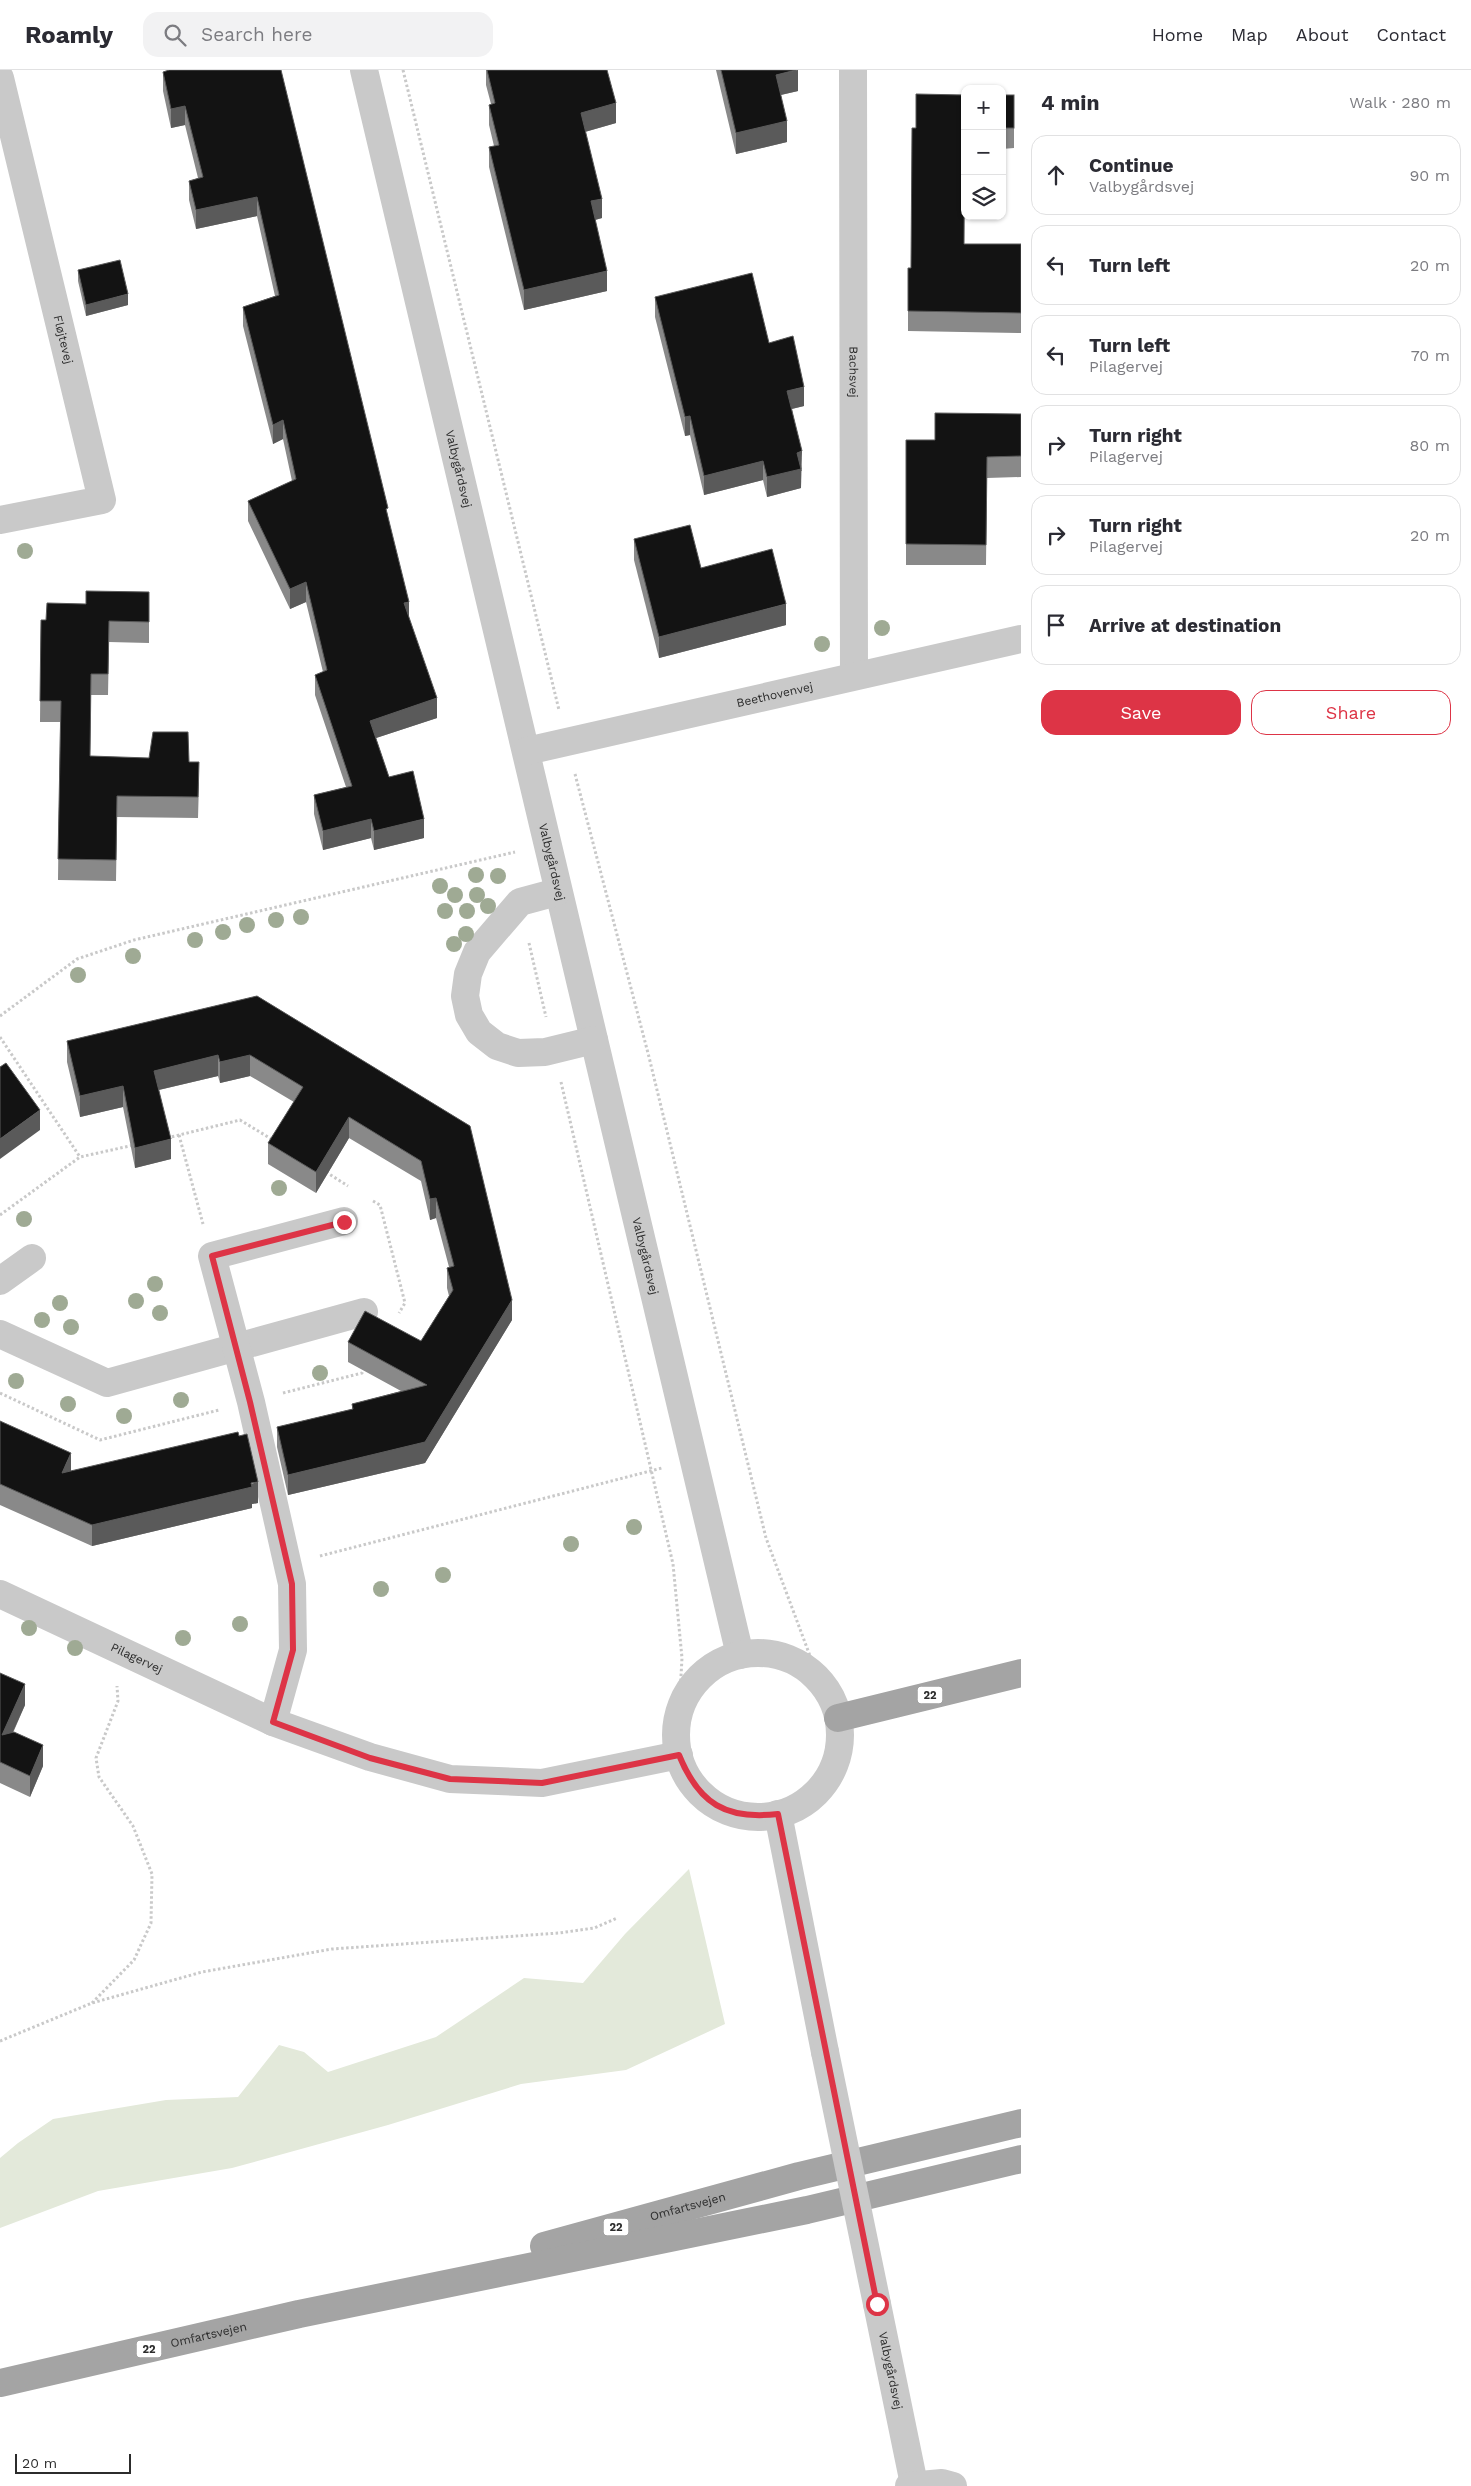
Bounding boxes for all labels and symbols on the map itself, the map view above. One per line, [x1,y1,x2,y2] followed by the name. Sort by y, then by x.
[51,314,76,365] street label: Fløjtevej
[846,346,861,398] street label: Bachsvej
[443,429,475,509] street label: Valbygårdsvej
[735,679,814,710] street label: Beethovenvej
[536,822,568,902] street label: Valbygårdsvej
[333,1211,356,1234] route end
[629,1216,661,1296] street label: Valbygårdsvej
[109,1640,165,1676] street label: Pilagervej
[918,1686,942,1704] road number: 22
[648,2189,727,2224] street label: Omfartsvejen
[604,2218,628,2236] road number: 22
[866,2293,889,2316] route start
[169,2319,248,2350] street label: Omfartsvejen
[876,2330,906,2411] street label: Valbygårdsvej
[136,2340,162,2358] road number: 22
[15,2451,131,2474] scale bar

